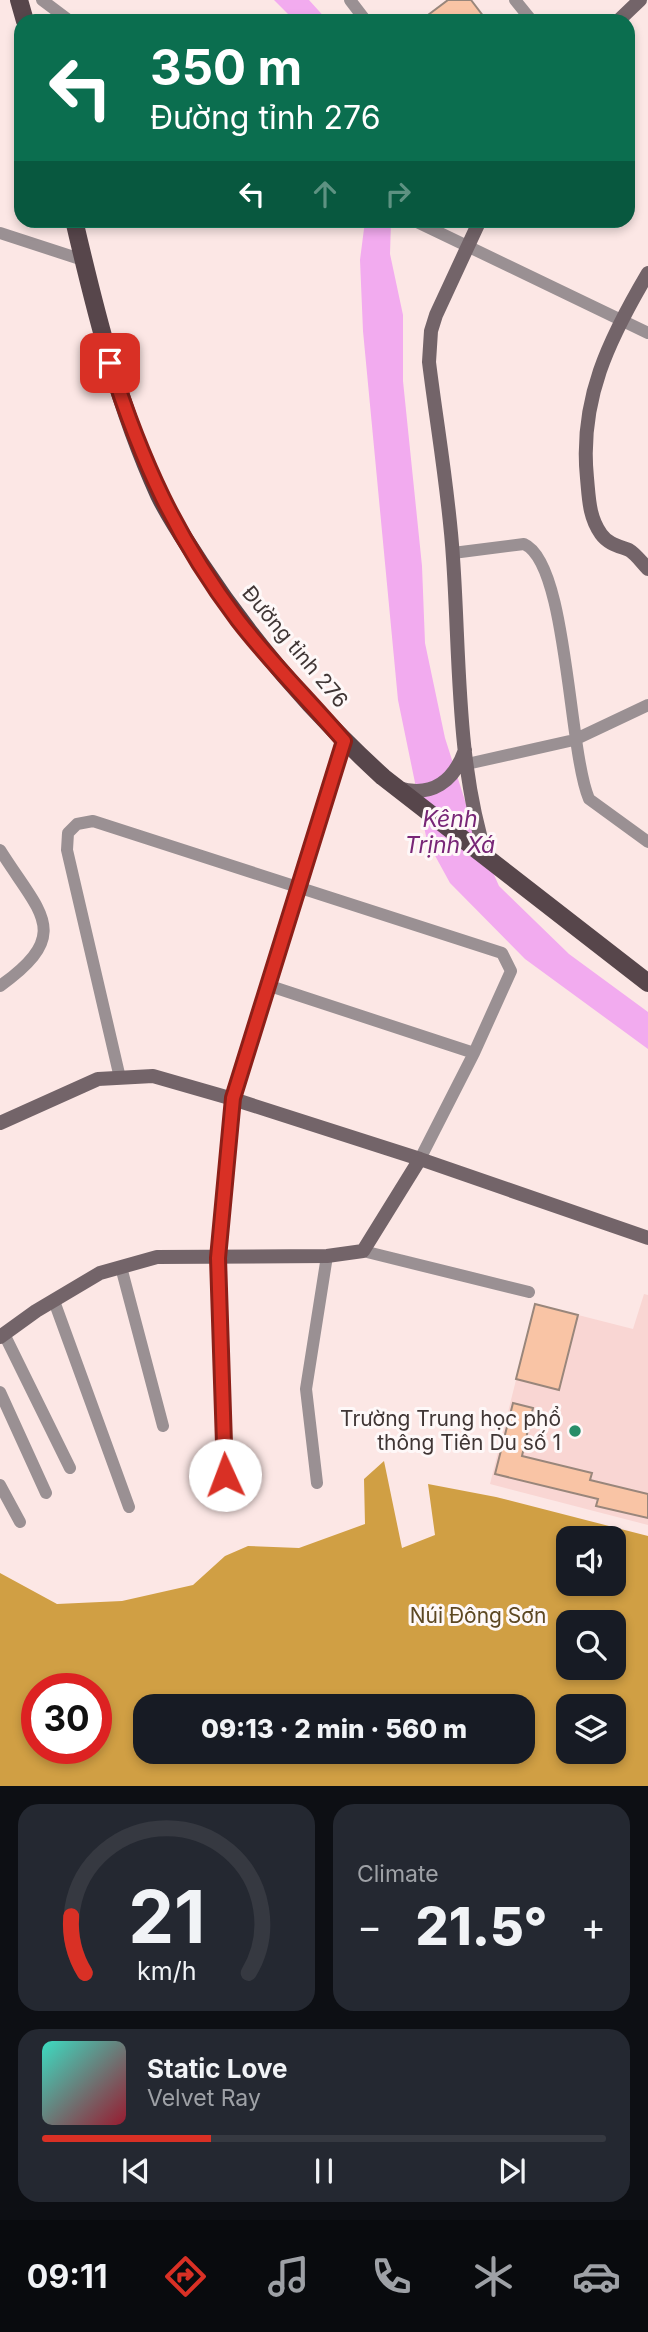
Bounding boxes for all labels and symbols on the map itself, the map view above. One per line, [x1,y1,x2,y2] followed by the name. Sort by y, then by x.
[80,333,140,393] pin
[237,581,354,713] street label: Đường tỉnh 276
[405,805,495,859] water label: Kênh Trịnh Xá
[340,1406,561,1455] place label: Trường Trung học phổ thông Tiên Du số 1
[567,1423,583,1439] marker: Trường Trung học phổ thông Tiên Du số 1
[188,1438,262,1512] position arrow
[410,1603,546,1628] park label: Núi Đông Sơn
[21,1673,112,1764] speed limit sign: 30

